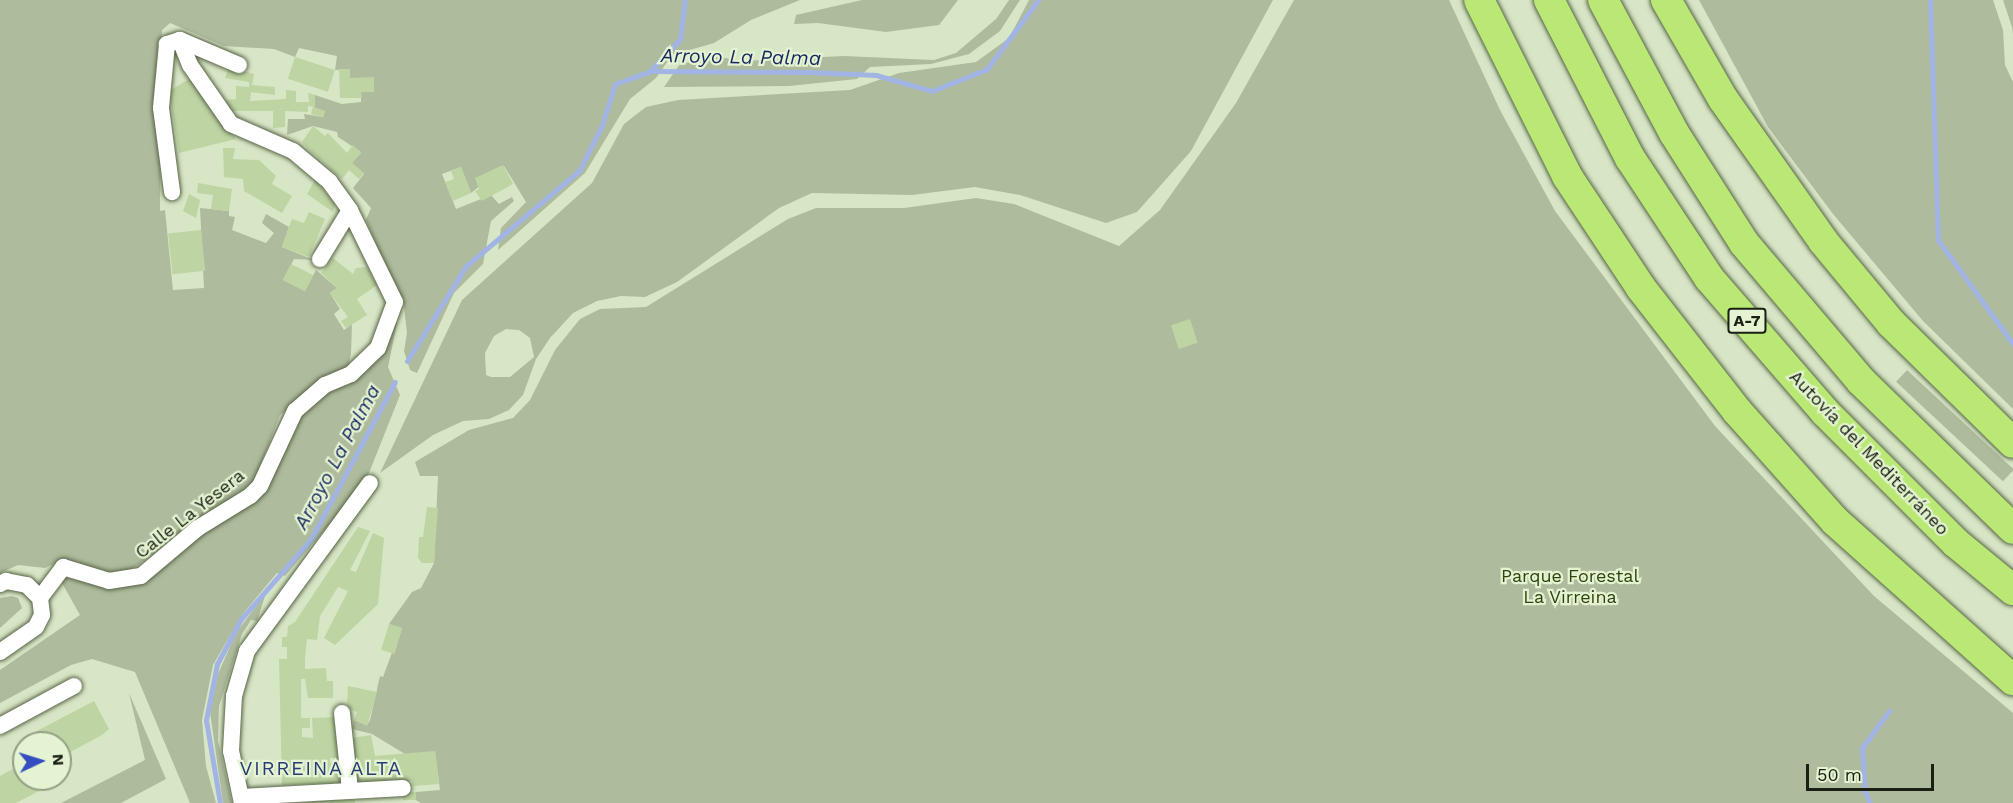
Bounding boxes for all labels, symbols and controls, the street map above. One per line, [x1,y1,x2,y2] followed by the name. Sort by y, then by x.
[661,44,821,70] water label: Arroyo La Palma
[1726,308,1768,334] road number: A-7
[1784,366,1954,540] street label: Autovía del Mediterráneo
[289,381,385,533] water label: Arroyo La Palma
[131,464,249,564] street label: Calle La Yesera
[1501,566,1639,608] park label: Parque Forestal La Virreina
[12,731,72,791] north arrow
[1809,752,1936,790] scale bar
[49,753,68,766] text: N
[239,756,403,780] district label: VIRREINA ALTA
[1817,764,1862,785] text: 50 m

